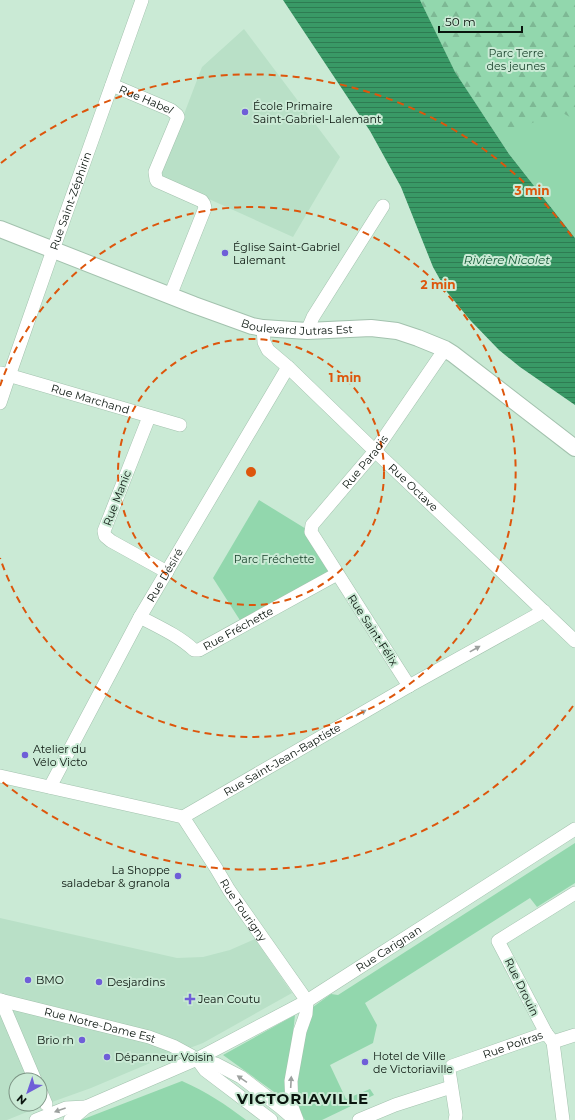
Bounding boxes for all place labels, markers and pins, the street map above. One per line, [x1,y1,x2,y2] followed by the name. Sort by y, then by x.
[253,99,382,126] place label: École Primaire Saint-Gabriel-Lalemant
[240,107,250,117] marker: École Primaire Saint-Gabriel-Lalemant
[233,240,340,267] place label: Église Saint-Gabriel Lalemant
[220,248,230,258] marker: Église Saint-Gabriel Lalemant
[244,465,258,479] centre of rings
[33,742,87,769] place label: Atelier du Vélo Victo
[20,750,30,760] marker: Atelier du Vélo Victo
[61,863,170,890] place label: La Shoppe saladebar & granola
[173,871,183,881] marker: La Shoppe saladebar & granola
[36,973,64,987] place label: BMO
[23,975,33,985] marker: BMO
[107,975,166,989] place label: Desjardins
[94,977,104,987] marker: Desjardins
[197,992,261,1006] place label: Jean Coutu
[185,994,195,1004] marker: Jean Coutu
[37,1033,74,1047] place label: Brio rh
[77,1035,87,1045] marker: Brio rh
[373,1049,453,1076] place label: Hotel de Ville de Victoriaville
[115,1050,214,1064] place label: Dépanneur Voisin
[102,1052,112,1062] marker: Dépanneur Voisin
[360,1057,370,1067] marker: Hotel de Ville de Victoriaville

